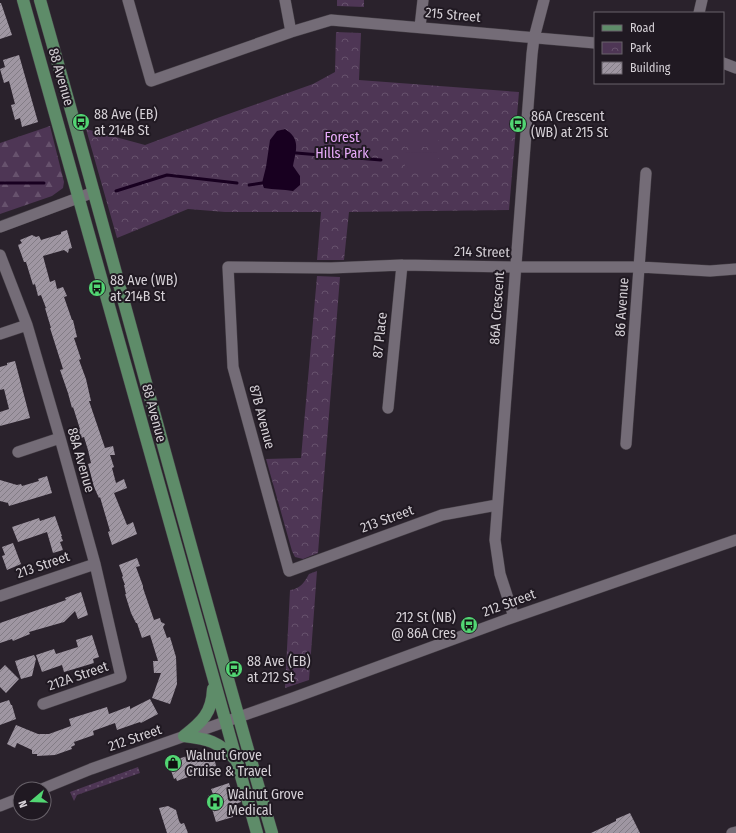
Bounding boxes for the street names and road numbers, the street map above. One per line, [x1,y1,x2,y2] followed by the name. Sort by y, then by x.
[425,4,482,26] street label: 215 Street
[45,46,77,108] street label: 88 Avenue
[454,243,510,261] street label: 214 Street
[486,270,508,345] street label: 86A Crescent
[611,277,633,337] street label: 86 Avenue
[369,311,391,359] street label: 87 Place
[138,382,170,444] street label: 88 Avenue
[245,383,279,451] street label: 87B Avenue
[64,426,98,494] street label: 88A Avenue
[358,501,416,536] street label: 213 Street
[14,548,72,582] street label: 213 Street
[480,585,538,620] street label: 212 Street
[46,658,111,694] street label: 212A Street
[106,721,164,755] street label: 212 Street

